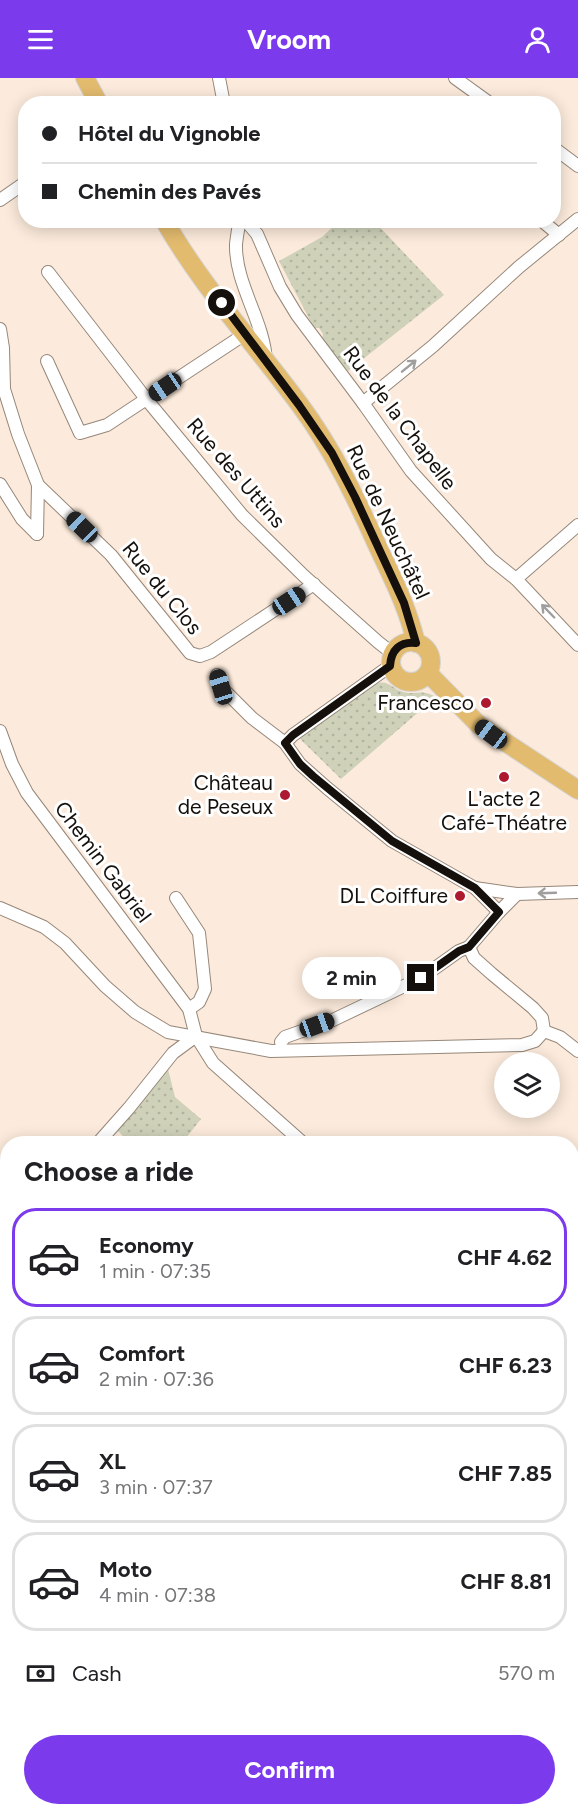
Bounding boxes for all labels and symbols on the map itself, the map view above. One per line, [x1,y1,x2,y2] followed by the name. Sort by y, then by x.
[208,289,235,316] route start
[338,341,462,494] street label: Rue de la Chapelle
[401,359,417,372] one-way arrow
[145,369,185,405] car
[182,413,291,533] street label: Rue des Uttins
[342,441,435,603] street label: Rue de Neuchâtel
[63,508,101,546] car
[117,536,207,639] street label: Rue du Clos
[269,584,309,618] car
[540,604,555,619] one-way arrow
[207,667,235,707] car
[377,690,474,715] place label: Francesco
[479,696,493,710] marker: Francesco
[471,716,511,752] car
[178,770,273,819] place label: Château de Peseux
[497,770,511,784] marker: L'acte 2 Café-Théatre
[441,786,567,835] place label: L'acte 2 Café-Théatre
[278,788,292,802] marker: Château de Peseux
[50,796,157,927] street label: Chemin Gabriel
[339,883,448,908] place label: DL Coiffure
[538,888,558,899] one-way arrow
[453,889,467,903] marker: DL Coiffure
[301,957,400,999] callout: 2 min
[407,964,434,991] route end
[297,1010,337,1040] car

